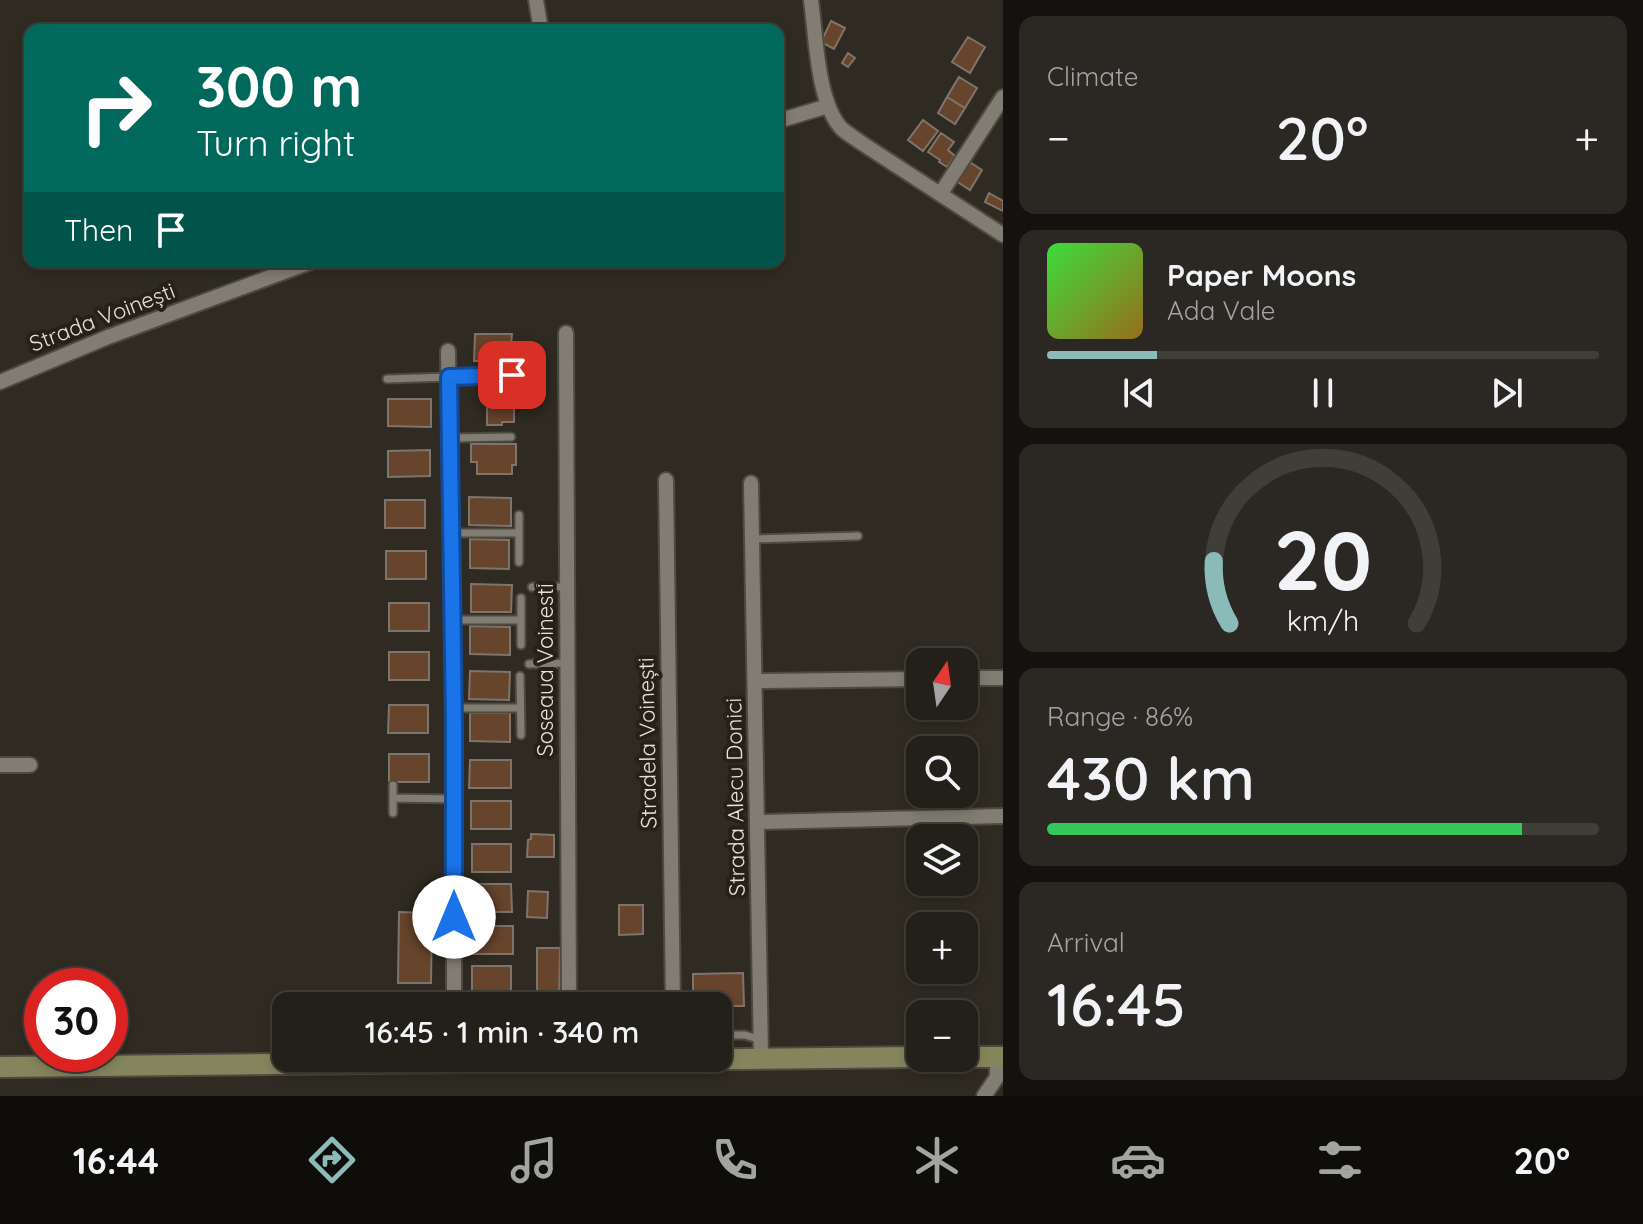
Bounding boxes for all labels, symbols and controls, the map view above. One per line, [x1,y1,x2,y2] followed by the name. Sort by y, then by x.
[196,51,362,121] text: 300 m
[64,56,168,160] icon: right
[1047,60,1138,93] text: Climate
[1276,100,1368,175] text: 20°
[1047,110,1070,165] text: −
[1574,110,1599,165] text: +
[196,120,355,165] text: Turn right
[149,208,193,252] icon: arrive
[64,211,133,249] text: Then
[1167,256,1356,294] text: Paper Moons
[25,276,179,358] street label: Strada Voinești
[1167,294,1276,327] text: Ada Vale
[478,341,546,409] pin
[490,353,534,397] icon: arrive
[1117,371,1161,415] icon: previous
[1301,371,1345,415] icon: pause
[1485,371,1529,415] icon: next
[1274,507,1372,611] text: 20
[531,583,559,757] street label: Soseaua Voinesti
[1287,602,1359,638] text: km/h
[906,648,978,720] north arrow
[906,648,978,1072] map controls
[632,657,662,829] street label: Stradela Voinești
[719,698,751,896] street label: Strada Alecu Donici
[1047,700,1193,733] text: Range · 86%
[906,736,978,808] button: search
[1047,740,1255,815] text: 430 km
[906,824,978,896] button: layers
[412,875,496,959] position arrow
[906,912,978,984] button: +
[1047,926,1125,959] text: Arrival
[1047,966,1186,1041] text: 16:45
[24,968,128,1072] speed limit sign: 30
[906,1000,978,1072] button: −
[365,1013,639,1051] text: 16:45 · 1 min · 340 m
[304,1132,360,1188] icon: directions
[506,1132,562,1188] icon: music
[707,1132,763,1188] icon: phone
[909,1132,965,1188] icon: climate
[1110,1132,1166,1188] icon: car
[1312,1132,1368,1188] icon: filters
[73,1138,159,1183] text: 16:44
[1513,1138,1570,1183] text: 20°

